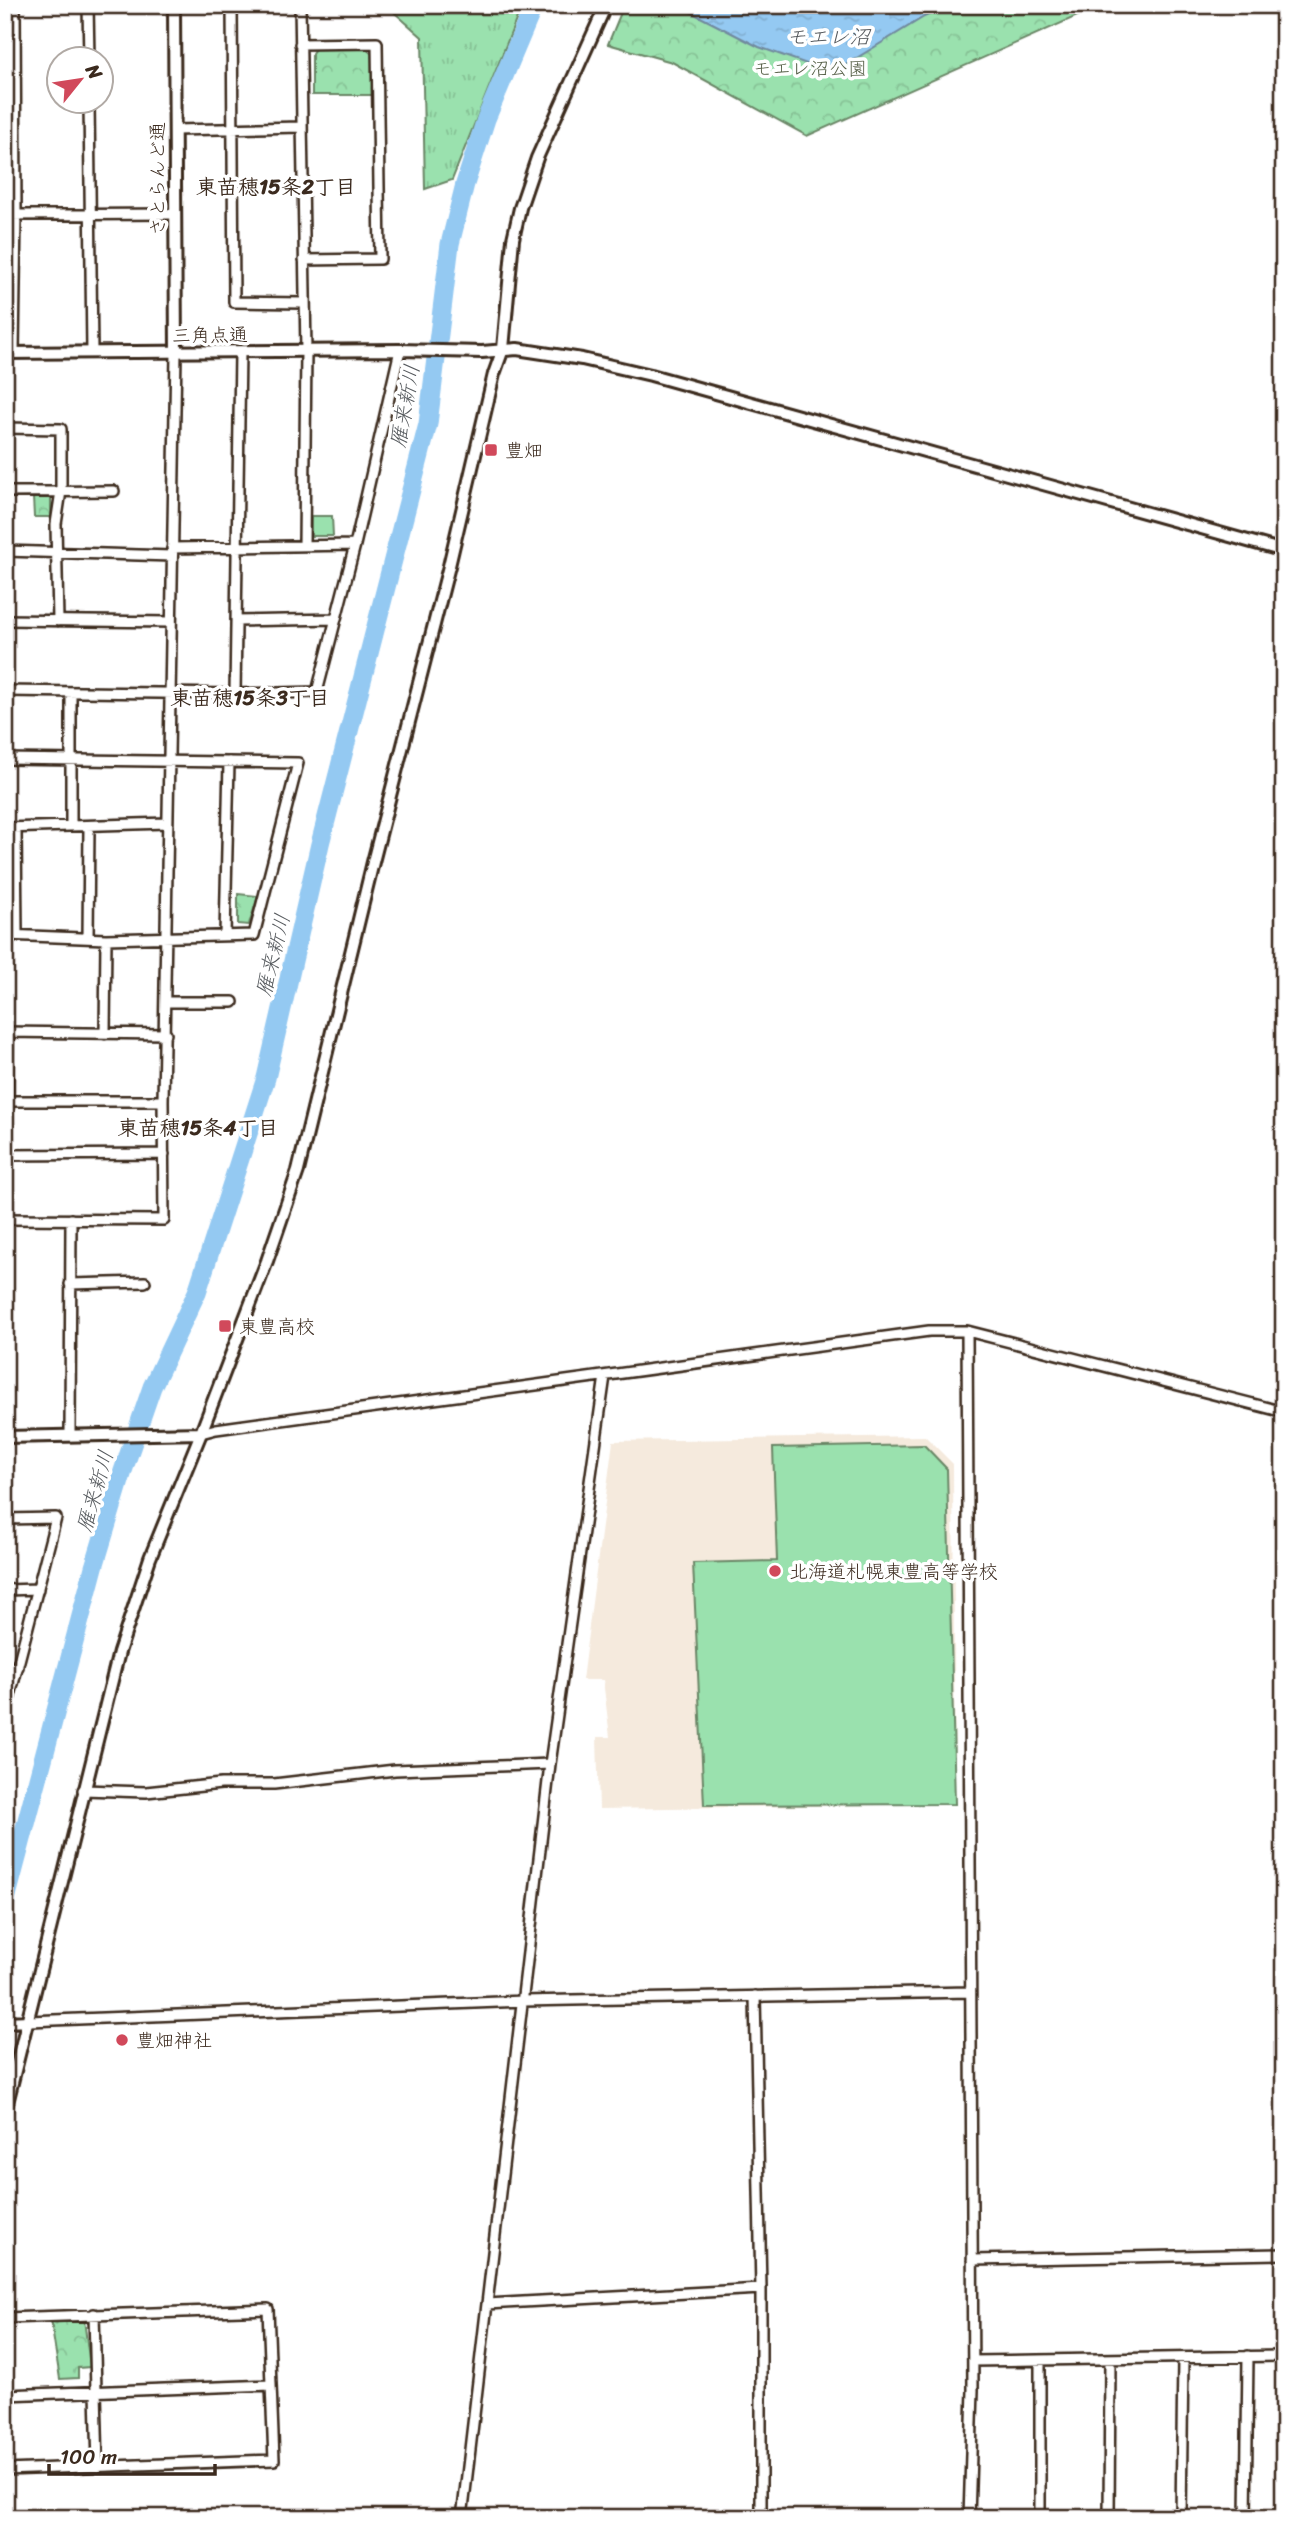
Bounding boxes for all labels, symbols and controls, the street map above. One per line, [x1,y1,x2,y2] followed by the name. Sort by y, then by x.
[786,18,872,56] water label: モエレ沼
[46,46,116,116] north arrow
[753,52,867,85] park label: モエレ沼公園
[76,57,112,86] text: N
[141,122,174,236] street label: さとらんど通
[196,168,356,206] district label: 東苗穂15条2丁目
[172,318,248,352] street label: 三角点通
[379,361,431,451] water label: 雁来新川
[505,434,543,467] place label: 豊畑
[483,442,499,458] marker: 豊畑
[170,679,330,717] district label: 東苗穂15条3丁目
[244,910,302,1000] water label: 雁来新川
[118,1109,278,1147] district label: 東苗穂15条4丁目
[239,1310,315,1343] place label: 東豊高校
[217,1318,233,1334] marker: 東豊高校
[65,1445,125,1537] water label: 雁来新川
[789,1555,998,1588] place label: 北海道札幌東豊高等学校
[767,1563,783,1579] marker: 北海道札幌東豊高等学校
[136,2024,212,2057] place label: 豊畑神社
[114,2032,130,2048] marker: 豊畑神社
[49,2432,215,2476] scale bar
[60,2438,117,2476] text: 100 m

